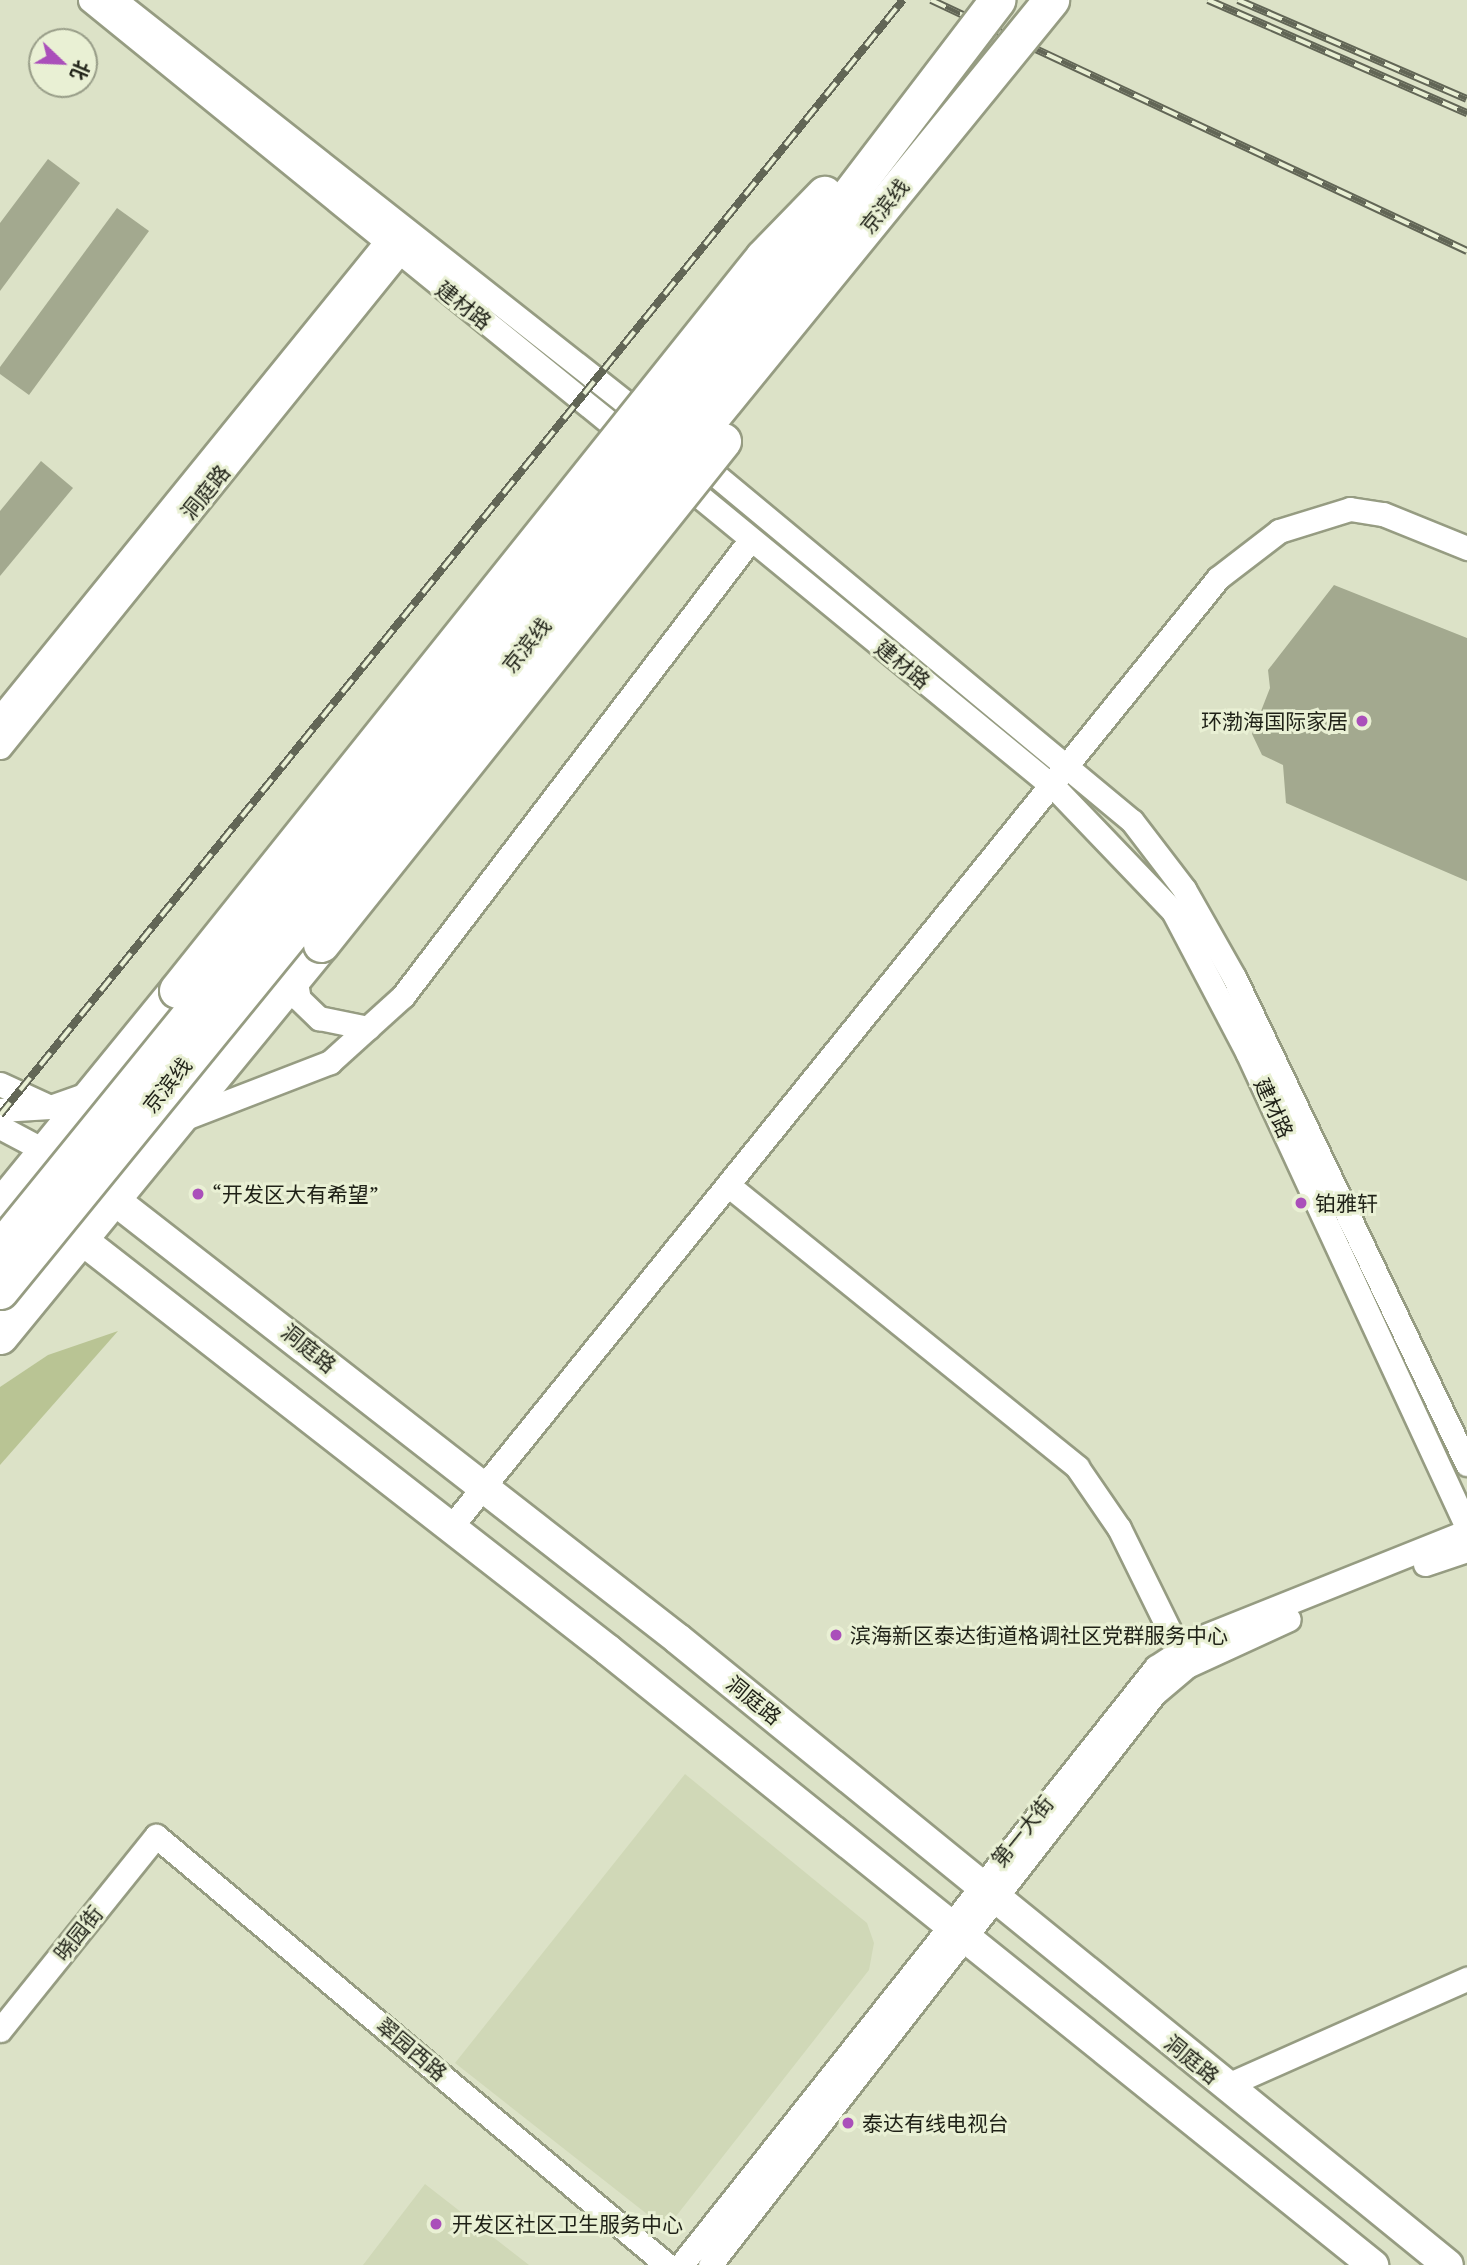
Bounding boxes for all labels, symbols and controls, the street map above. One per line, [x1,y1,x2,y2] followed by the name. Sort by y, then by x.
[28,28,98,98] north arrow
[66,57,96,84] text: 北
[854,174,914,238] street label: 京滨线
[431,276,497,334] street label: 建材路
[175,460,235,524] street label: 洞庭路
[496,613,556,677] street label: 京滨线
[871,634,935,694] street label: 建材路
[1201,708,1348,734] place label: 环渤海国际家居
[1354,713,1370,729] marker: 环渤海国际家居
[137,1053,197,1117] street label: 京滨线
[1249,1074,1299,1142] street label: 建材路
[212,1181,379,1207] place label: “开发区大有希望”
[190,1186,206,1202] marker: “开发区大有希望”
[1315,1190,1378,1216] place label: 铂雅轩
[1293,1195,1309,1211] marker: 铂雅轩
[277,1318,341,1378] street label: 洞庭路
[850,1622,1228,1648] place label: 滨海新区泰达街道格调社区党群服务中心
[828,1627,844,1643] marker: 滨海新区泰达街道格调社区党群服务中心
[722,1670,786,1730] street label: 洞庭路
[986,1790,1058,1872] street label: 第一大街
[48,1901,108,1965] street label: 晓园街
[372,2012,452,2086] street label: 翠园西路
[1160,2029,1224,2089] street label: 洞庭路
[862,2110,1009,2136] place label: 泰达有线电视台
[840,2115,856,2131] marker: 泰达有线电视台
[452,2211,683,2237] place label: 开发区社区卫生服务中心
[426,2214,446,2234] marker: 开发区社区卫生服务中心

